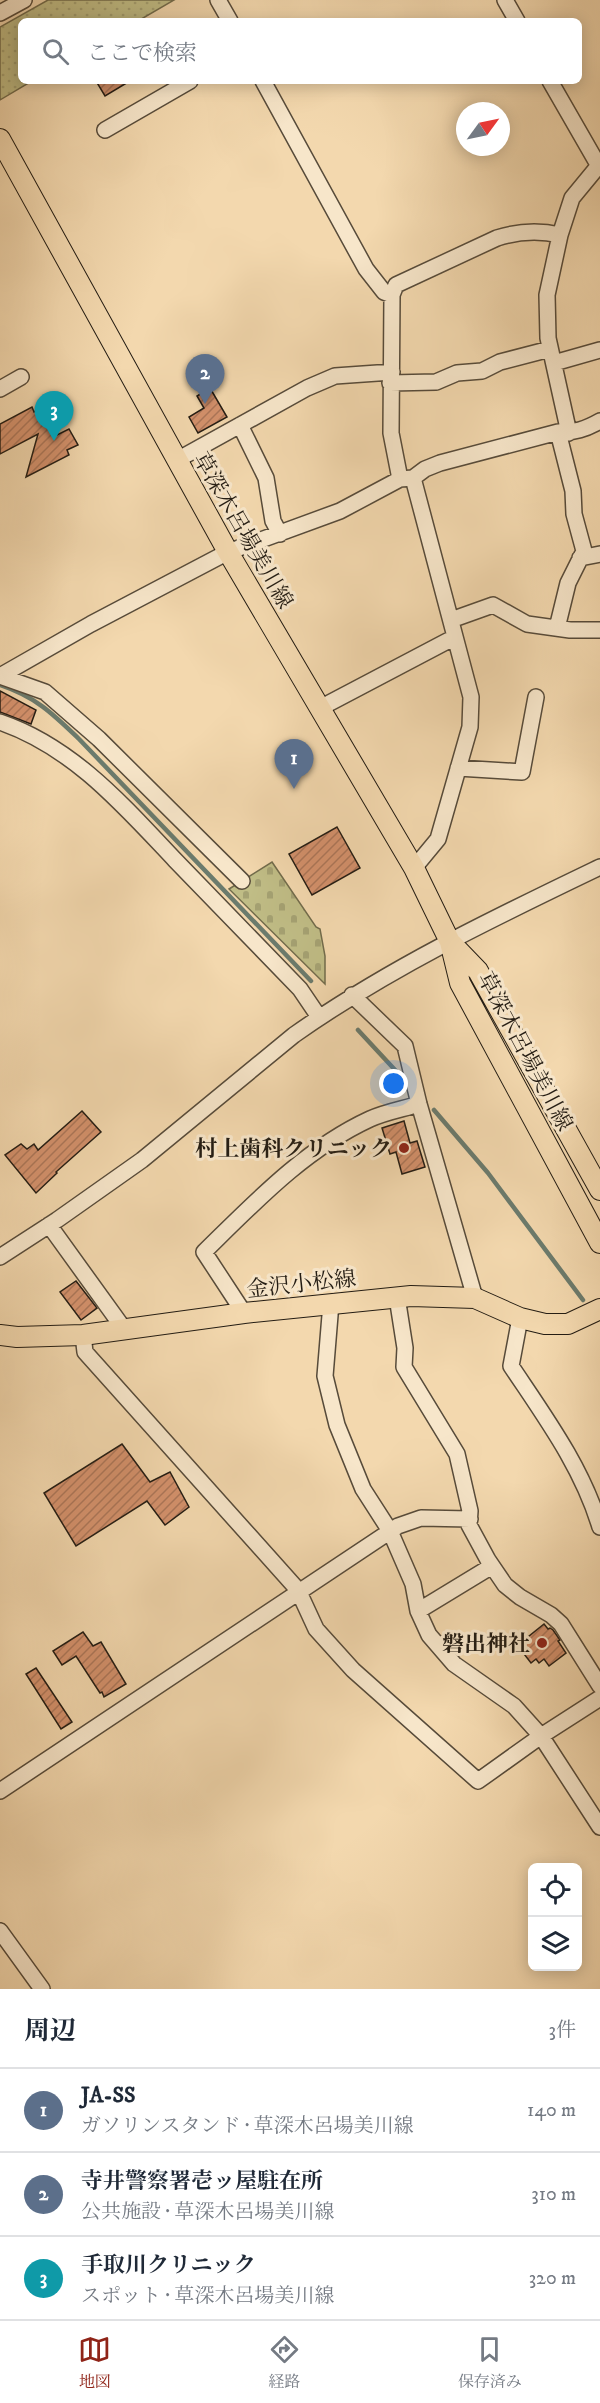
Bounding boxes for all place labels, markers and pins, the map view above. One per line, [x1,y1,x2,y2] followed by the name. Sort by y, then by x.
[186,354,224,404] pin: 2
[34,392,74,441] pin: 3
[274,740,314,789] pin: 1
[195,1136,392,1163] place label: 村上歯科クリニック
[397,1141,411,1155] marker: 村上歯科クリニック
[442,1631,530,1658] place label: 磐出神社
[535,1636,549,1650] marker: 磐出神社

